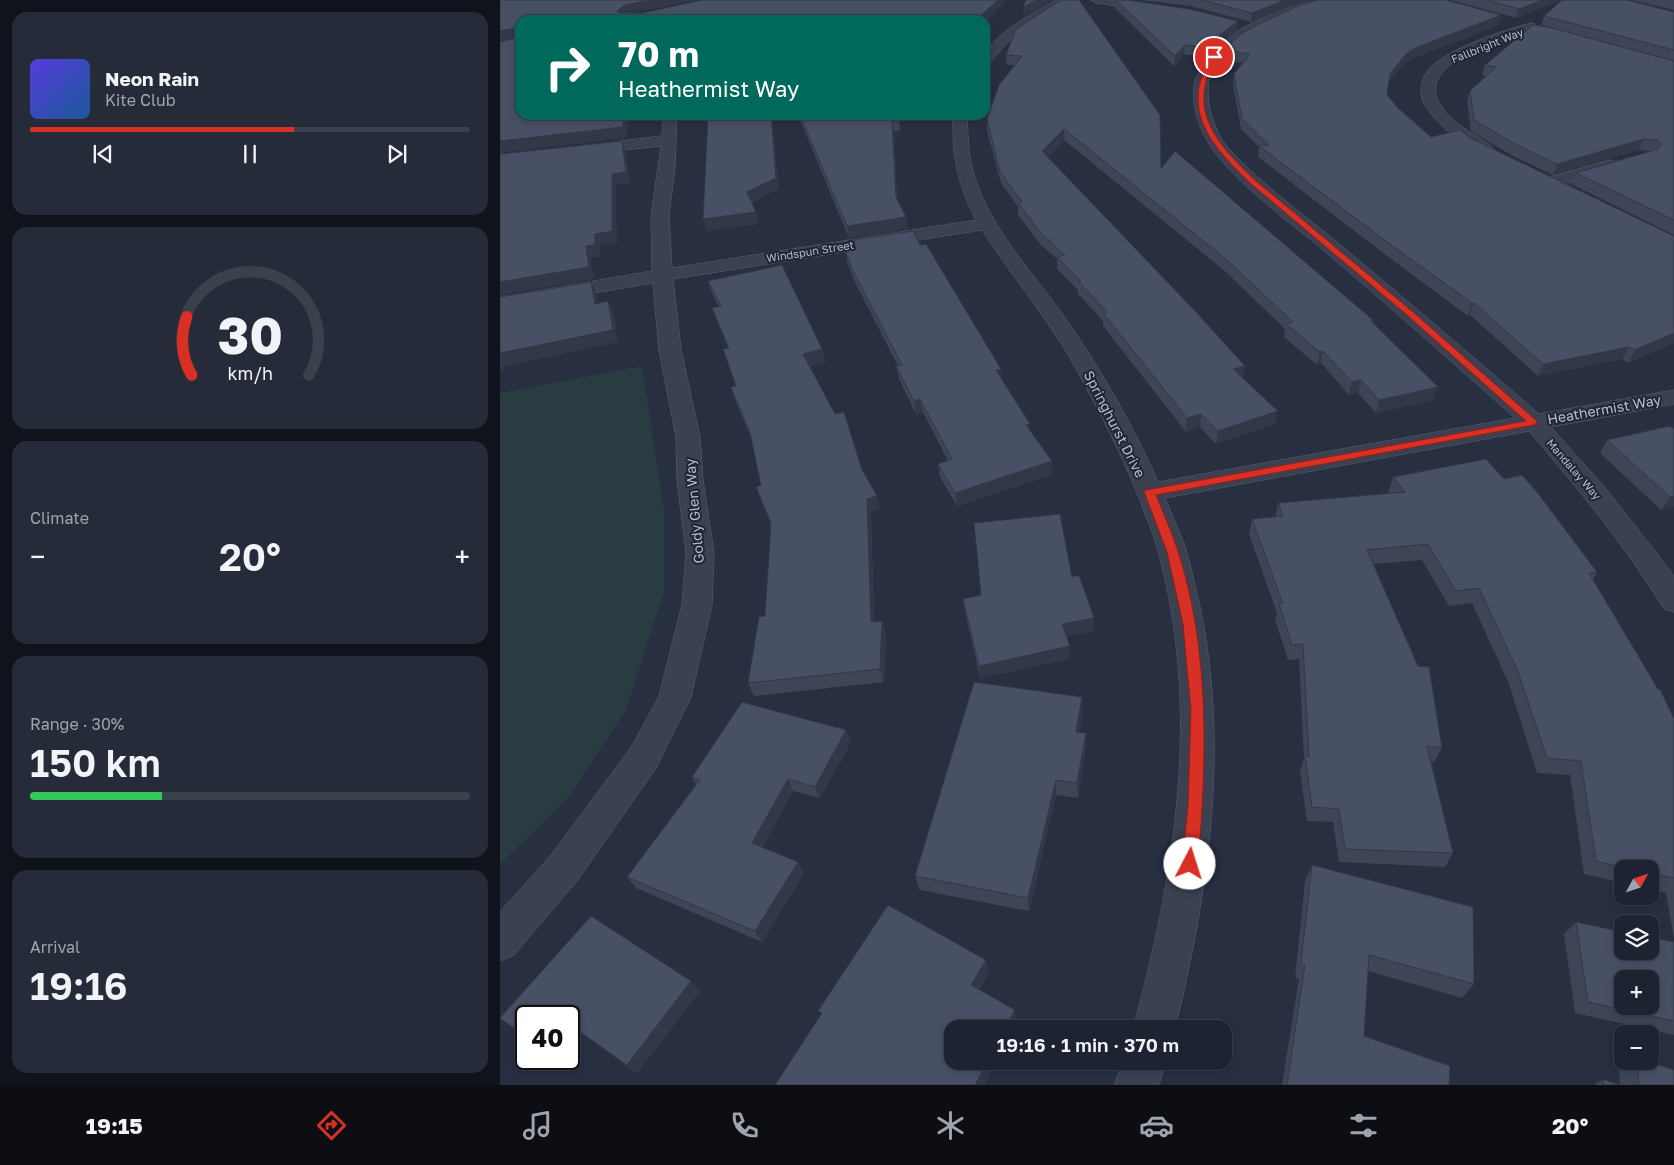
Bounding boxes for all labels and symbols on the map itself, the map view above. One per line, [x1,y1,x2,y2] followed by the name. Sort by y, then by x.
[1449,25,1525,65] street label: Fallbright Way
[1193,36,1235,78] pin
[765,238,855,264] street label: Windspun Street
[1081,368,1149,480] street label: Springhurst Drive
[1546,391,1662,427] street label: Heathermist Way
[1544,436,1604,502] street label: Mandalay Way
[681,458,707,564] street label: Goldy Glen Way
[1163,837,1215,889] position arrow
[1614,860,1659,905] north arrow
[515,1005,580,1070] speed limit sign: 40

